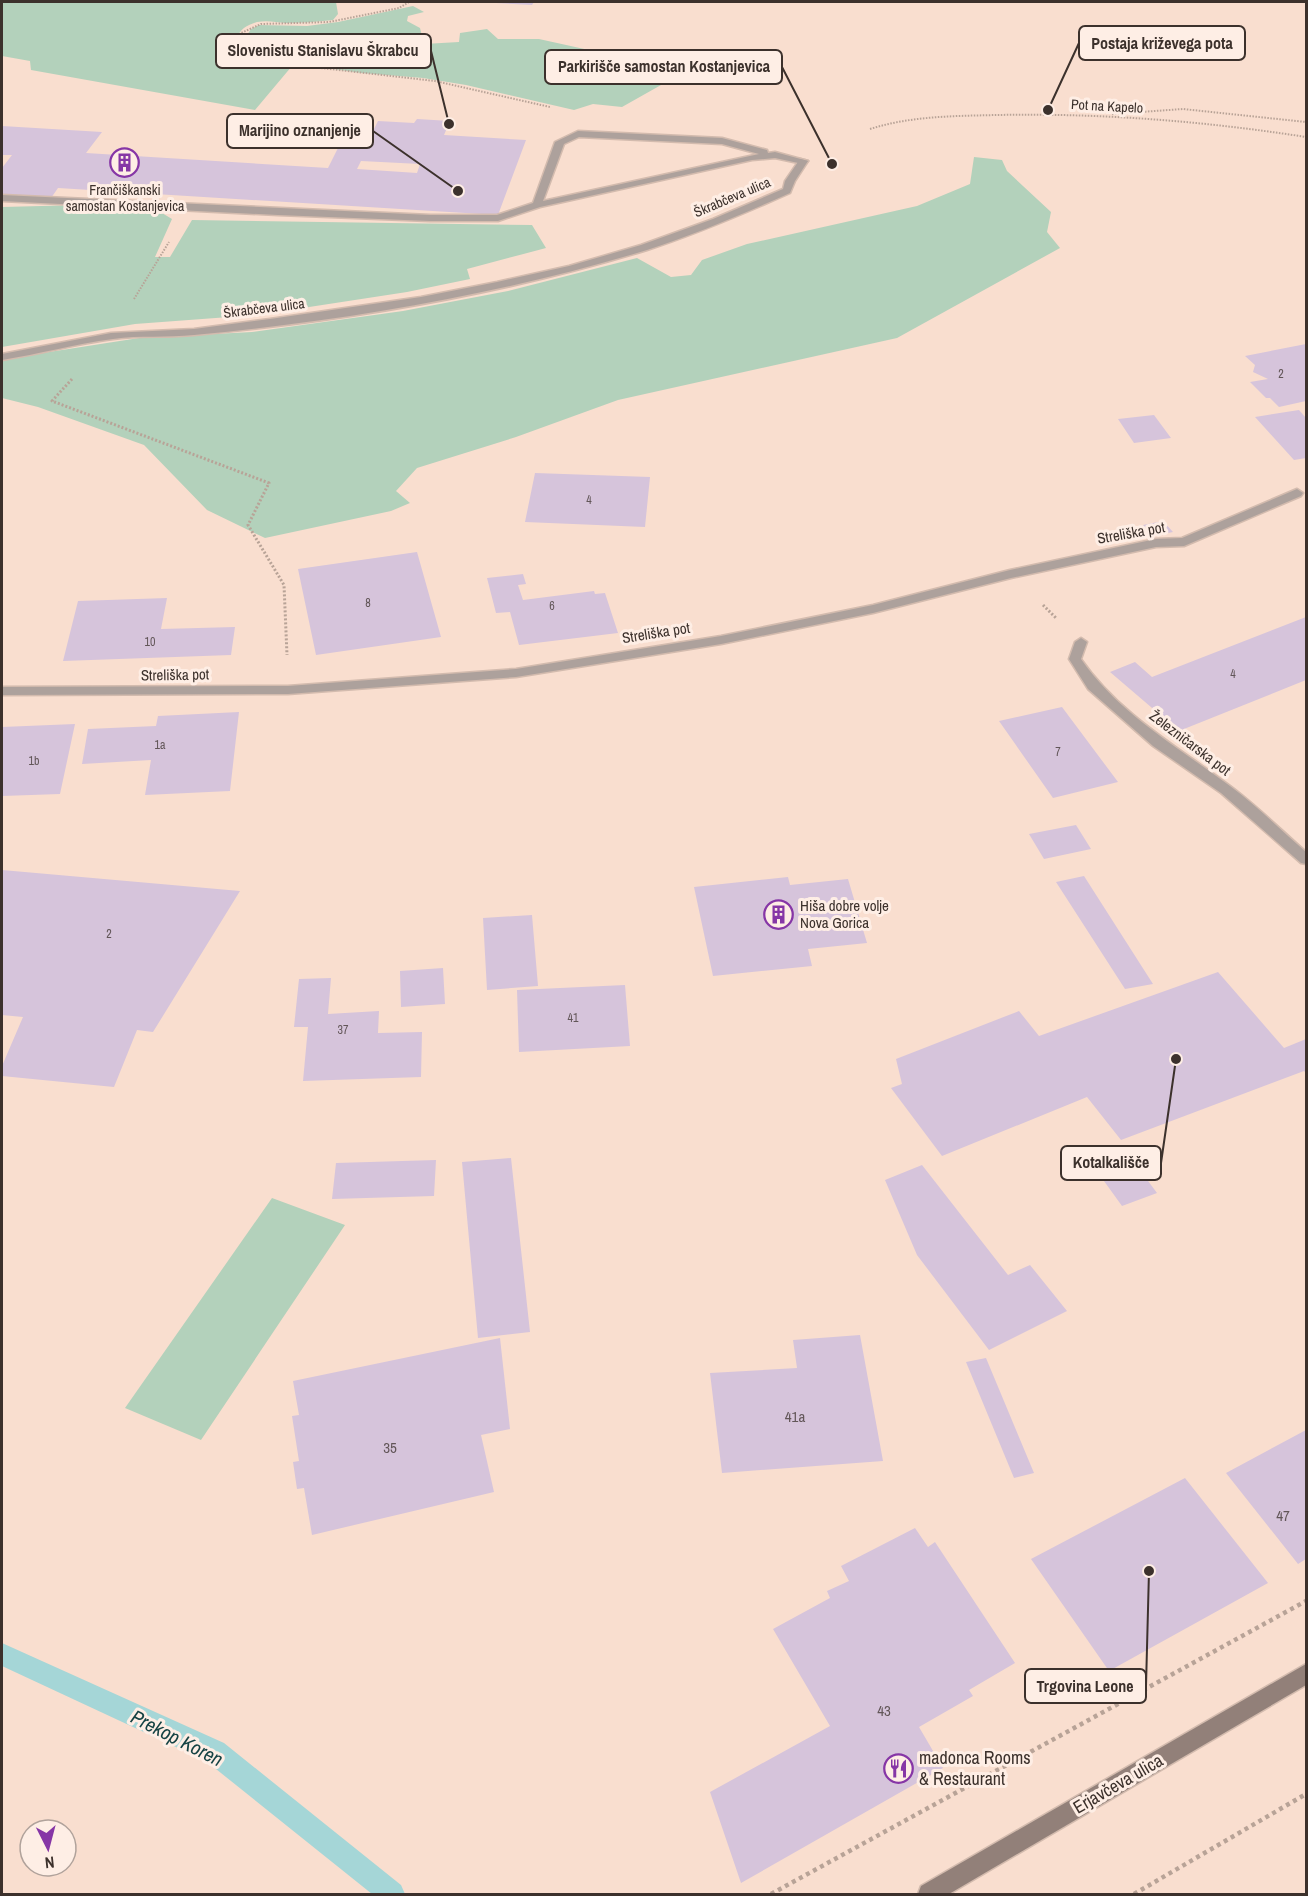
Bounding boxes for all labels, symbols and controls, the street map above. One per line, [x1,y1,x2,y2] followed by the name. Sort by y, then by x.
[1079,26,1245,60] callout: Postaja križevega pota
[1091,32,1233,54] text: Postaja križevega pota
[216,34,431,68] callout: Slovenistu Stanislavu Škrabcu
[227,39,419,61] text: Slovenistu Stanislavu Škrabcu
[545,50,782,84] callout: Parkirišče samostan Kostanjevica
[558,55,771,77] text: Parkirišče samostan Kostanjevica
[1071,95,1143,117] street label: Pot na Kapelo
[227,114,373,148] callout: Marijino oznanjenje
[239,119,361,141] text: Marijino oznanjenje
[109,147,141,179] building icon: Frančiškanski samostan Kostanjevica
[691,173,774,221] street label: Škrabčeva ulica
[66,181,185,215] place label: Frančiškanski samostan Kostanjevica
[222,294,306,322] street label: Škrabčeva ulica
[1278,366,1284,382] house number: 2
[586,492,592,508] house number: 4
[1095,516,1167,549] street label: Streliška pot
[365,595,371,611] house number: 8
[549,598,555,614] house number: 6
[621,617,692,648] street label: Streliška pot
[145,634,155,650] house number: 10
[141,663,210,686] street label: Streliška pot
[1230,666,1236,682] house number: 4
[1145,705,1236,781] street label: Železničarska pot
[155,737,166,753] house number: 1a
[1055,744,1061,760] house number: 7
[29,753,39,769] house number: 1b
[800,895,889,933] place label: Hiša dobre volje Nova Gorica
[763,899,795,931] building icon: Hiša dobre volje Nova Gorica
[106,926,112,942] house number: 2
[568,1010,579,1026] house number: 41
[338,1022,349,1038] house number: 37
[1061,1146,1161,1180] callout: Kotalkališče
[1073,1151,1149,1173] text: Kotalkališče
[785,1406,805,1427] house number: 41a
[383,1437,397,1458] house number: 35
[1276,1505,1290,1526] house number: 47
[1025,1669,1146,1703] callout: Trgovina Leone
[1037,1675,1133,1697] text: Trgovina Leone
[877,1700,891,1721] house number: 43
[126,1703,228,1772] water label: Prekop Koren
[919,1745,1031,1791] place label: madonca Rooms & Restaurant
[1068,1748,1167,1819] street label: Erjavčeva ulica
[882,1752,914,1784] restaurant icon: madonca Rooms & Restaurant
[18,1818,78,1878] north arrow
[44,1851,55,1874] text: N

